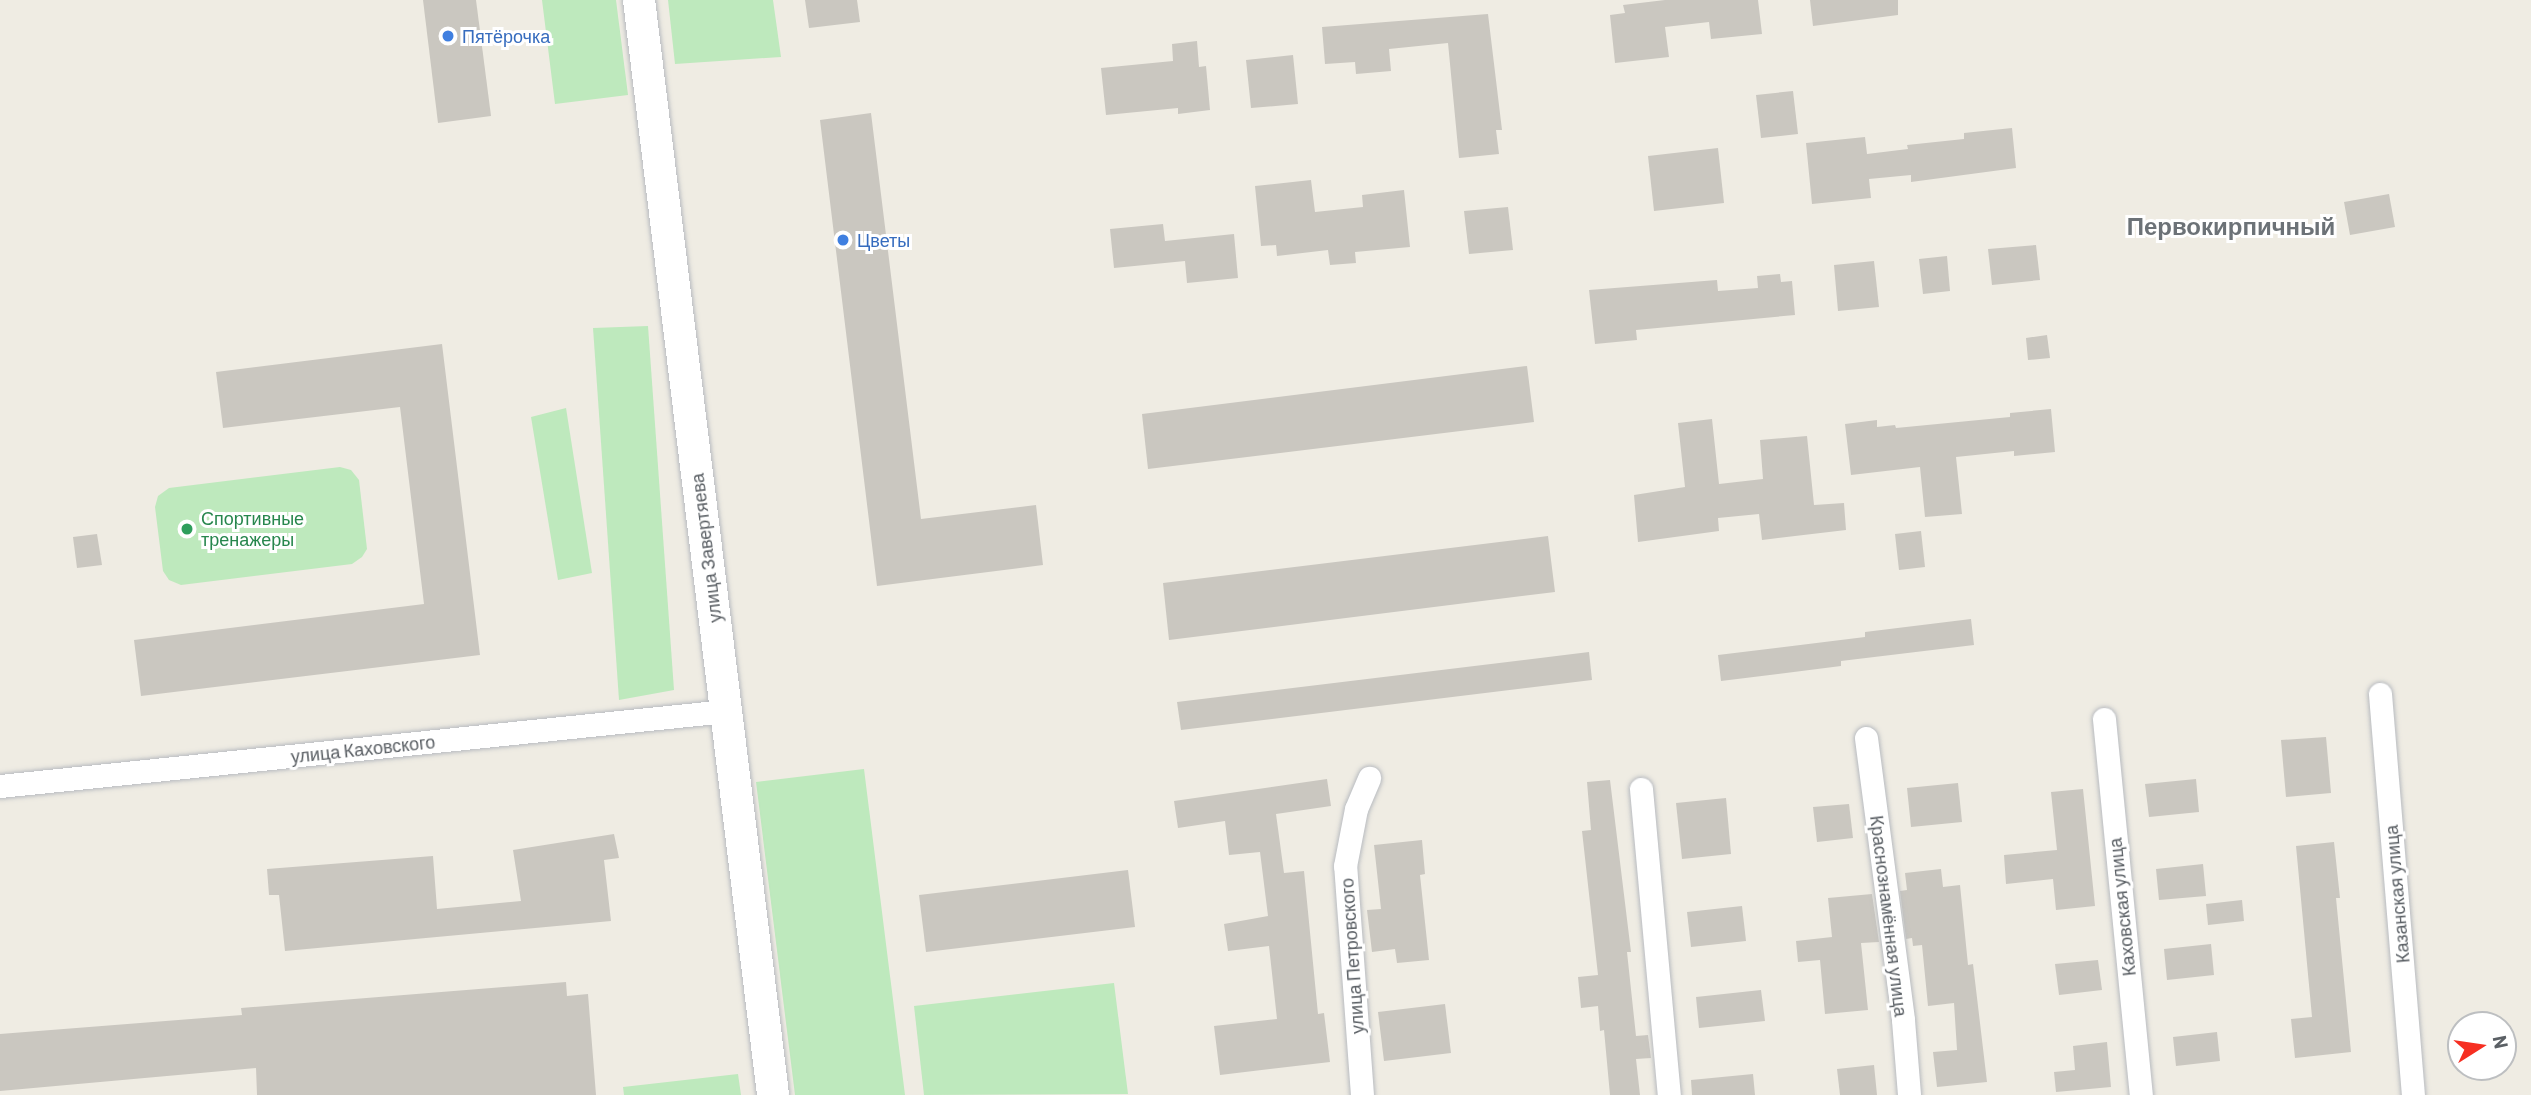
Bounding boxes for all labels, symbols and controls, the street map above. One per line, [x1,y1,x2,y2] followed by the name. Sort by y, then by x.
[462,25,550,47] place label: Пятёрочка
[440,28,456,44] marker: Пятёрочка
[2127,212,2335,240] district label: Первокирпичный
[857,229,910,251] place label: Цветы
[835,232,851,248] marker: Цветы
[686,472,726,624] street label: улица Завертяева
[201,508,304,550] place label: Спортивные тренажеры
[179,521,195,537] marker: Спортивные тренажеры
[290,731,436,767] street label: улица Каховского
[1866,814,1912,1018] street label: Краснознамённая улица
[2380,824,2414,964] street label: Казанская улица
[2104,837,2140,977] street label: Каховская улица
[1336,877,1368,1035] street label: улица Петровского
[2447,1011,2517,1081] north arrow
[2489,1033,2514,1051] text: N

